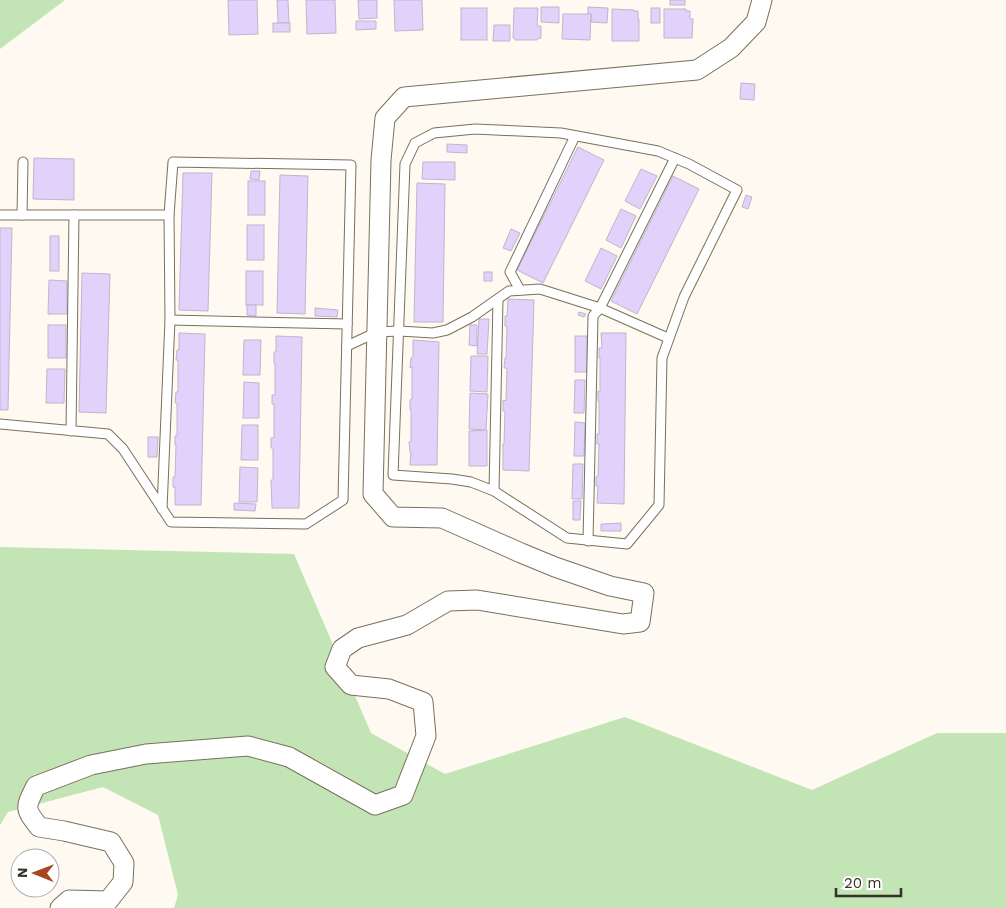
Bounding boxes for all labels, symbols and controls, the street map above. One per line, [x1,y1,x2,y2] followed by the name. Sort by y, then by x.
[10,848,60,898] north arrow
[836,866,901,898] scale bar
[14,867,30,878] text: N
[844,874,882,892] text: 20 m

